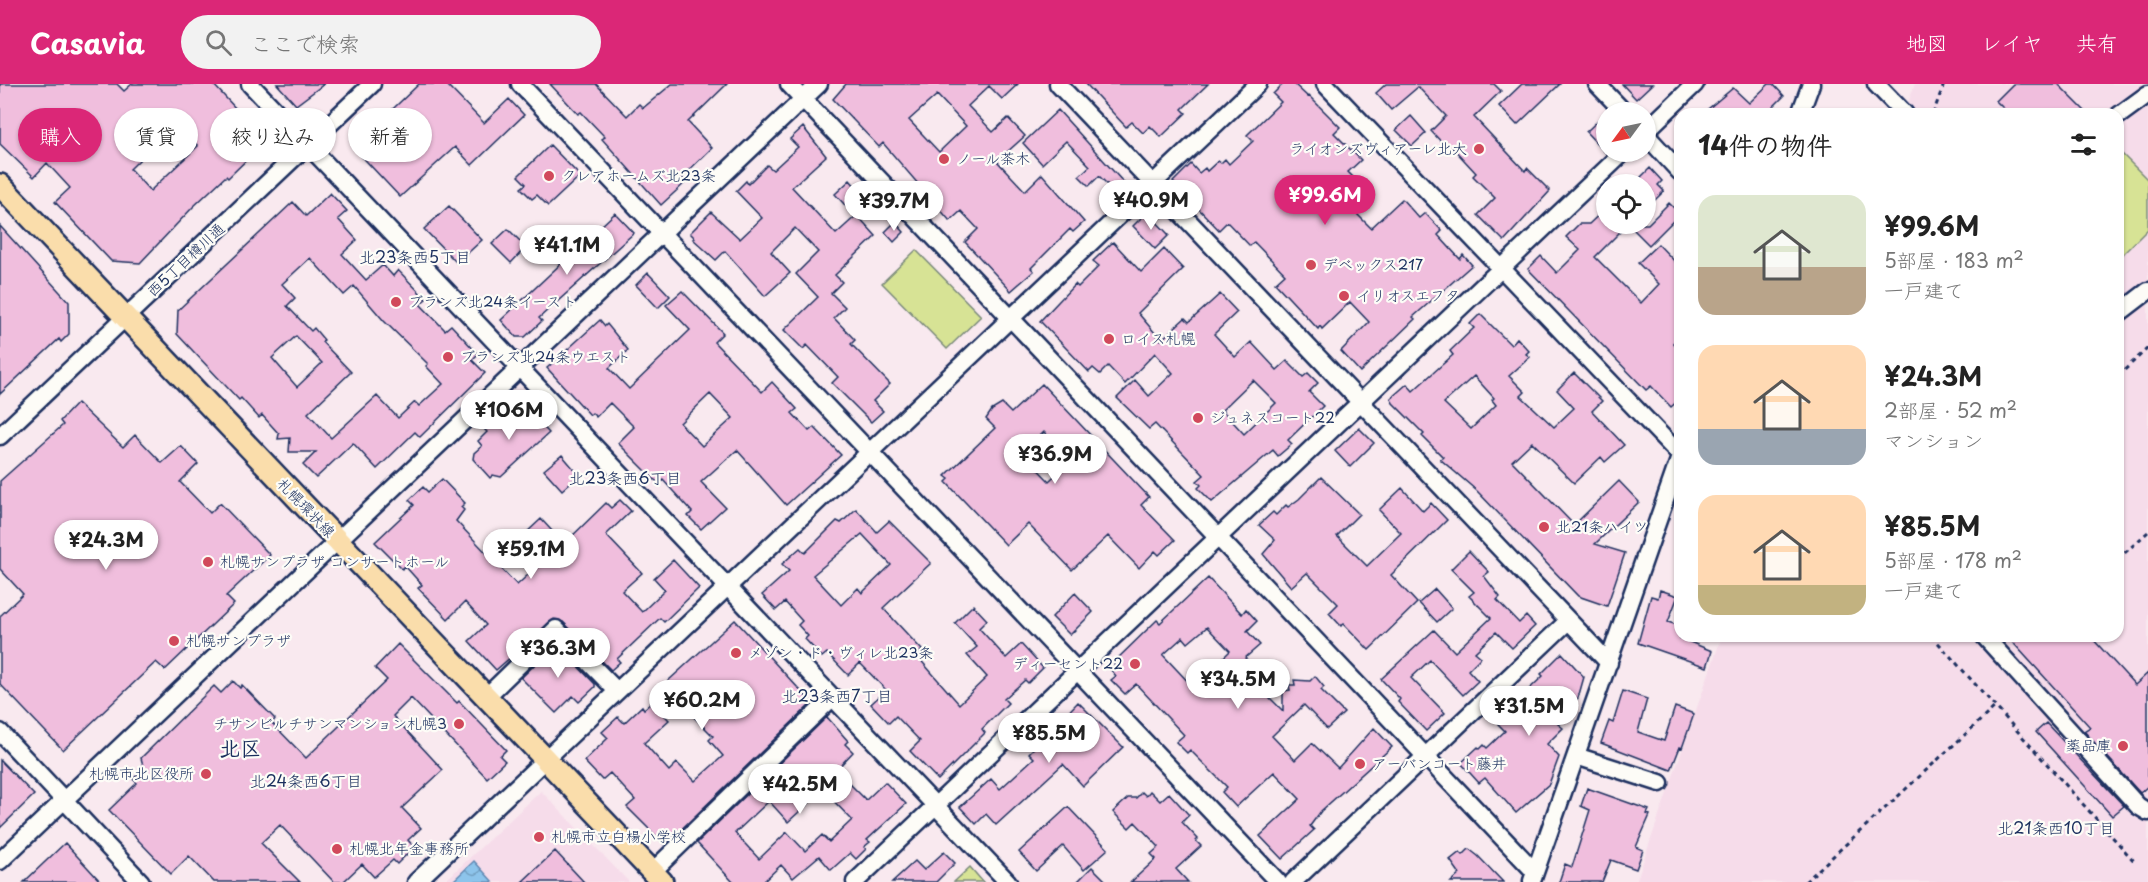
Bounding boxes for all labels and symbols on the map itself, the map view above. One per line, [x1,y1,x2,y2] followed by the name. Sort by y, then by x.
[1596,102,1656,162] north arrow
[1289,136,1467,159] place label: ライオンズヴィアーレ北大
[1472,142,1486,156] marker: ライオンズヴィアーレ北大
[956,146,1030,169] place label: ノール茶木
[937,152,951,166] marker: ノール茶木
[561,163,716,186] place label: クレアホームズ北23条
[542,169,556,183] marker: クレアホームズ北23条
[1276,175,1374,226] pin: ¥99.6M
[1102,180,1200,231] pin: ¥40.9M
[845,181,943,232] pin: ¥39.7M
[141,217,229,301] street label: 西5丁目樽川通
[518,225,616,276] pin: ¥41.1M
[359,244,471,268] district label: 北23条西5丁目
[1323,252,1423,275] place label: デベックス217
[1304,258,1318,272] marker: デベックス217
[1356,283,1460,306] place label: イリオスエフタ
[408,289,577,312] place label: ブランズ北24条イースト
[1337,289,1351,303] marker: イリオスエフタ
[389,295,403,309] marker: ブランズ北24条イースト
[1121,326,1195,349] place label: ロイス札幌
[1102,332,1116,346] marker: ロイス札幌
[460,344,631,367] place label: ブランズ北24条ウエスト
[441,350,455,364] marker: ブランズ北24条ウエスト
[467,390,551,441] pin: ¥106M
[1210,405,1335,428] place label: ジュネスコート22
[1191,411,1205,425] marker: ジュネスコート22
[1006,434,1104,485] pin: ¥36.9M
[569,465,681,489] district label: 北23条西6丁目
[273,472,341,542] street label: 札幌環状線
[1556,514,1648,537] place label: 北21条ハイツ
[57,520,155,571] pin: ¥24.3M
[1537,520,1551,534] marker: 北21条ハイツ
[482,529,580,580] pin: ¥59.1M
[220,549,449,572] place label: 札幌サンプラザ コンサートホール
[201,555,215,569] marker: 札幌サンプラザ コンサートホール
[186,628,291,651] place label: 札幌サンプラザ
[509,628,607,679] pin: ¥36.3M
[167,634,181,648] marker: 札幌サンプラザ
[748,640,933,663] place label: メゾン・ド・ヴィレ北23条
[729,646,743,660] marker: メゾン・ド・ヴィレ北23条
[1013,651,1123,674] place label: ディーセント22
[1128,657,1142,671] marker: ディーセント22
[1189,659,1287,710] pin: ¥34.5M
[653,680,751,731] pin: ¥60.2M
[782,683,892,707] district label: 北23条西7丁目
[1480,686,1578,737] pin: ¥31.5M
[213,711,447,734] place label: チサンビルチサンマンション札幌3
[1000,713,1098,764] pin: ¥85.5M
[452,717,466,731] marker: チサンビルチサンマンション札幌3
[219,731,261,763] district label: 北区
[2066,733,2111,756] place label: 薬品庫
[2116,739,2130,753] marker: 薬品庫
[1372,751,1506,774] place label: アーバンコート藤井
[1353,757,1367,771] marker: アーバンコート藤井
[89,761,194,784] place label: 札幌市北区役所
[751,764,849,815] pin: ¥42.5M
[199,767,213,781] marker: 札幌市北区役所
[250,768,362,792] district label: 北24条西6丁目
[1997,815,2115,839] district label: 北21条西10丁目
[551,824,686,847] place label: 札幌市立白楊小学校
[532,830,546,844] marker: 札幌市立白楊小学校
[349,836,469,859] place label: 札幌北年金事務所
[330,842,344,856] marker: 札幌北年金事務所

